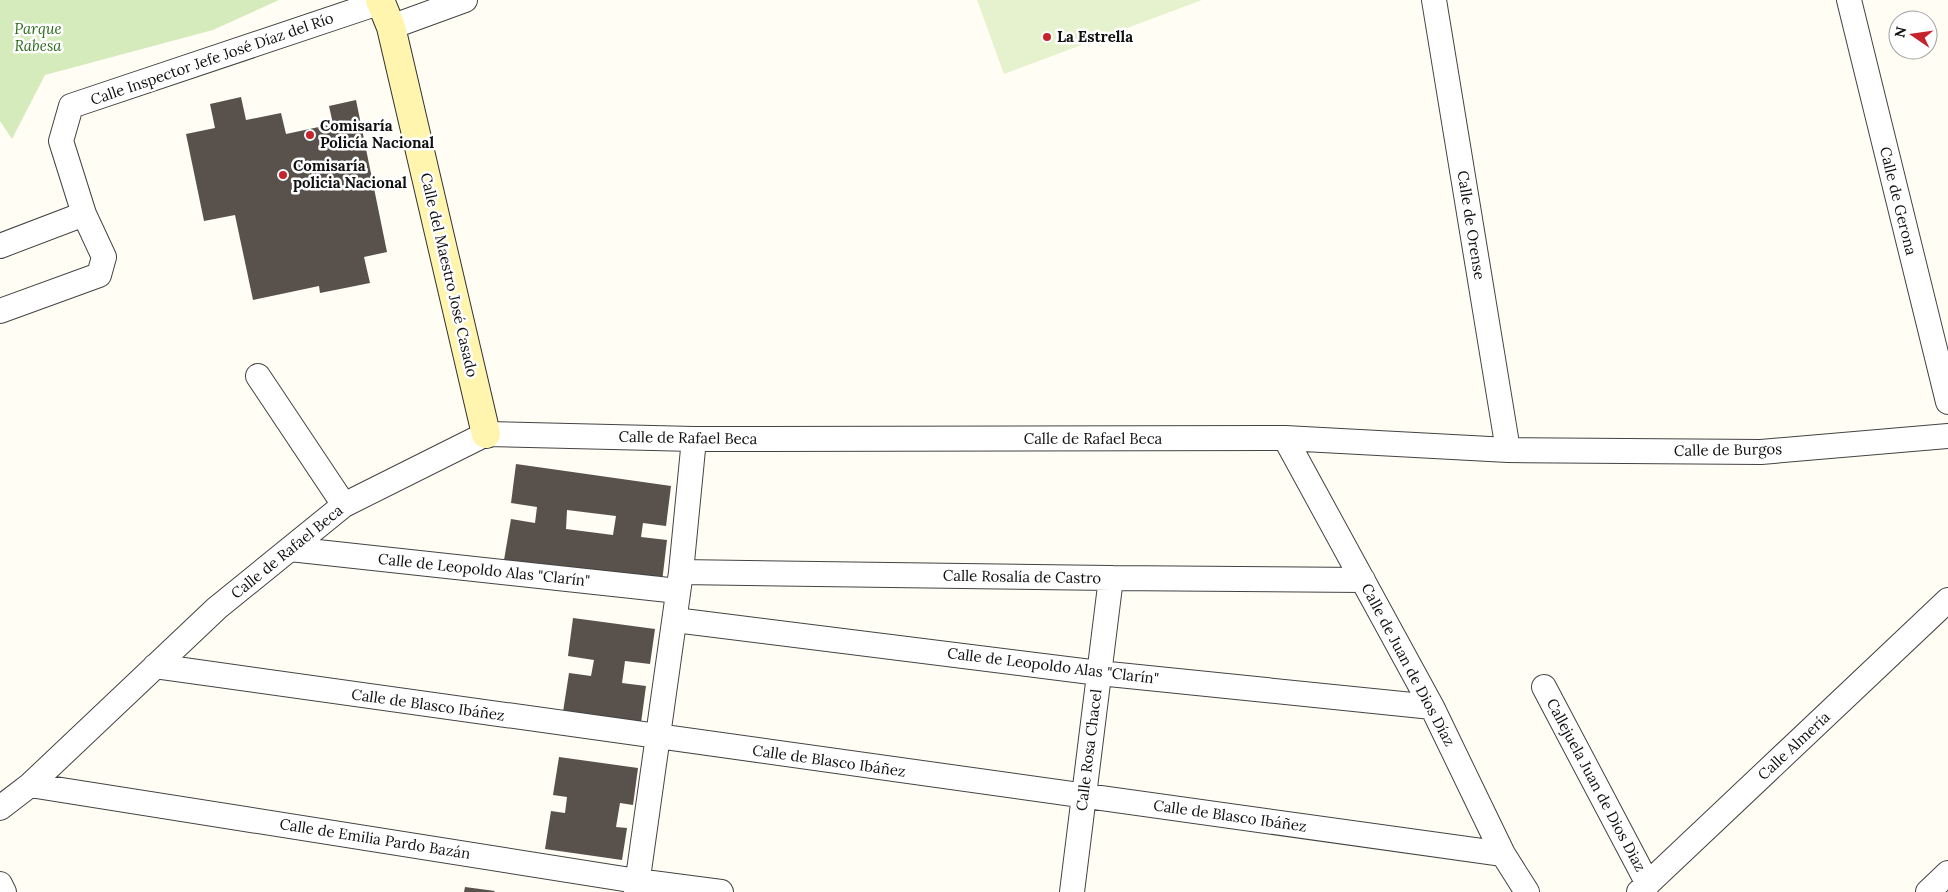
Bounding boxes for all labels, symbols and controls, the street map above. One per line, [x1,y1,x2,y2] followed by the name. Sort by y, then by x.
[88,8,336,109] street label: Calle Inspector Jefe José Díaz del Río
[1888,10,1938,60] north arrow
[14,19,62,55] park label: Parque Rabesa
[1890,25,1910,39] text: N
[1057,27,1133,46] place label: La Estrella
[1041,31,1053,43] marker: La Estrella
[320,116,434,152] place label: Comisaría Policía Nacional
[304,129,316,141] marker: Comisaría Policía Nacional
[1876,145,1921,257] street label: Calle de Gerona
[293,156,407,192] place label: Comisaría policia Nacional
[277,169,289,181] marker: Comisaría policia Nacional
[1453,169,1489,281] street label: Calle de Orense
[417,171,482,379] street label: Calle del Maestro José Casado
[618,427,758,448] street label: Calle de Rafael Beca
[1024,429,1163,448] street label: Calle de Rafael Beca
[1674,439,1782,460] street label: Calle de Burgos
[227,500,347,603] street label: Calle de Rafael Beca
[377,549,591,590] street label: Calle de Leopoldo Alas "Clarín"
[943,566,1102,587] street label: Calle Rosalía de Castro
[1357,580,1459,749] street label: Calle de Juan de Dios Díaz
[946,643,1160,688] street label: Calle de Leopoldo Alas "Clarín"
[350,684,506,725] street label: Calle de Blasco Ibáñez
[1072,688,1105,812] street label: Calle Rosa Chacel
[1543,695,1650,875] street label: Callejuela Juan de Dios Diaz
[1754,707,1834,784] street label: Calle Almería
[751,740,907,781] street label: Calle de Blasco Ibáñez
[1152,795,1308,836] street label: Calle de Blasco Ibáñez
[278,814,472,863] street label: Calle de Emilia Pardo Bazán

